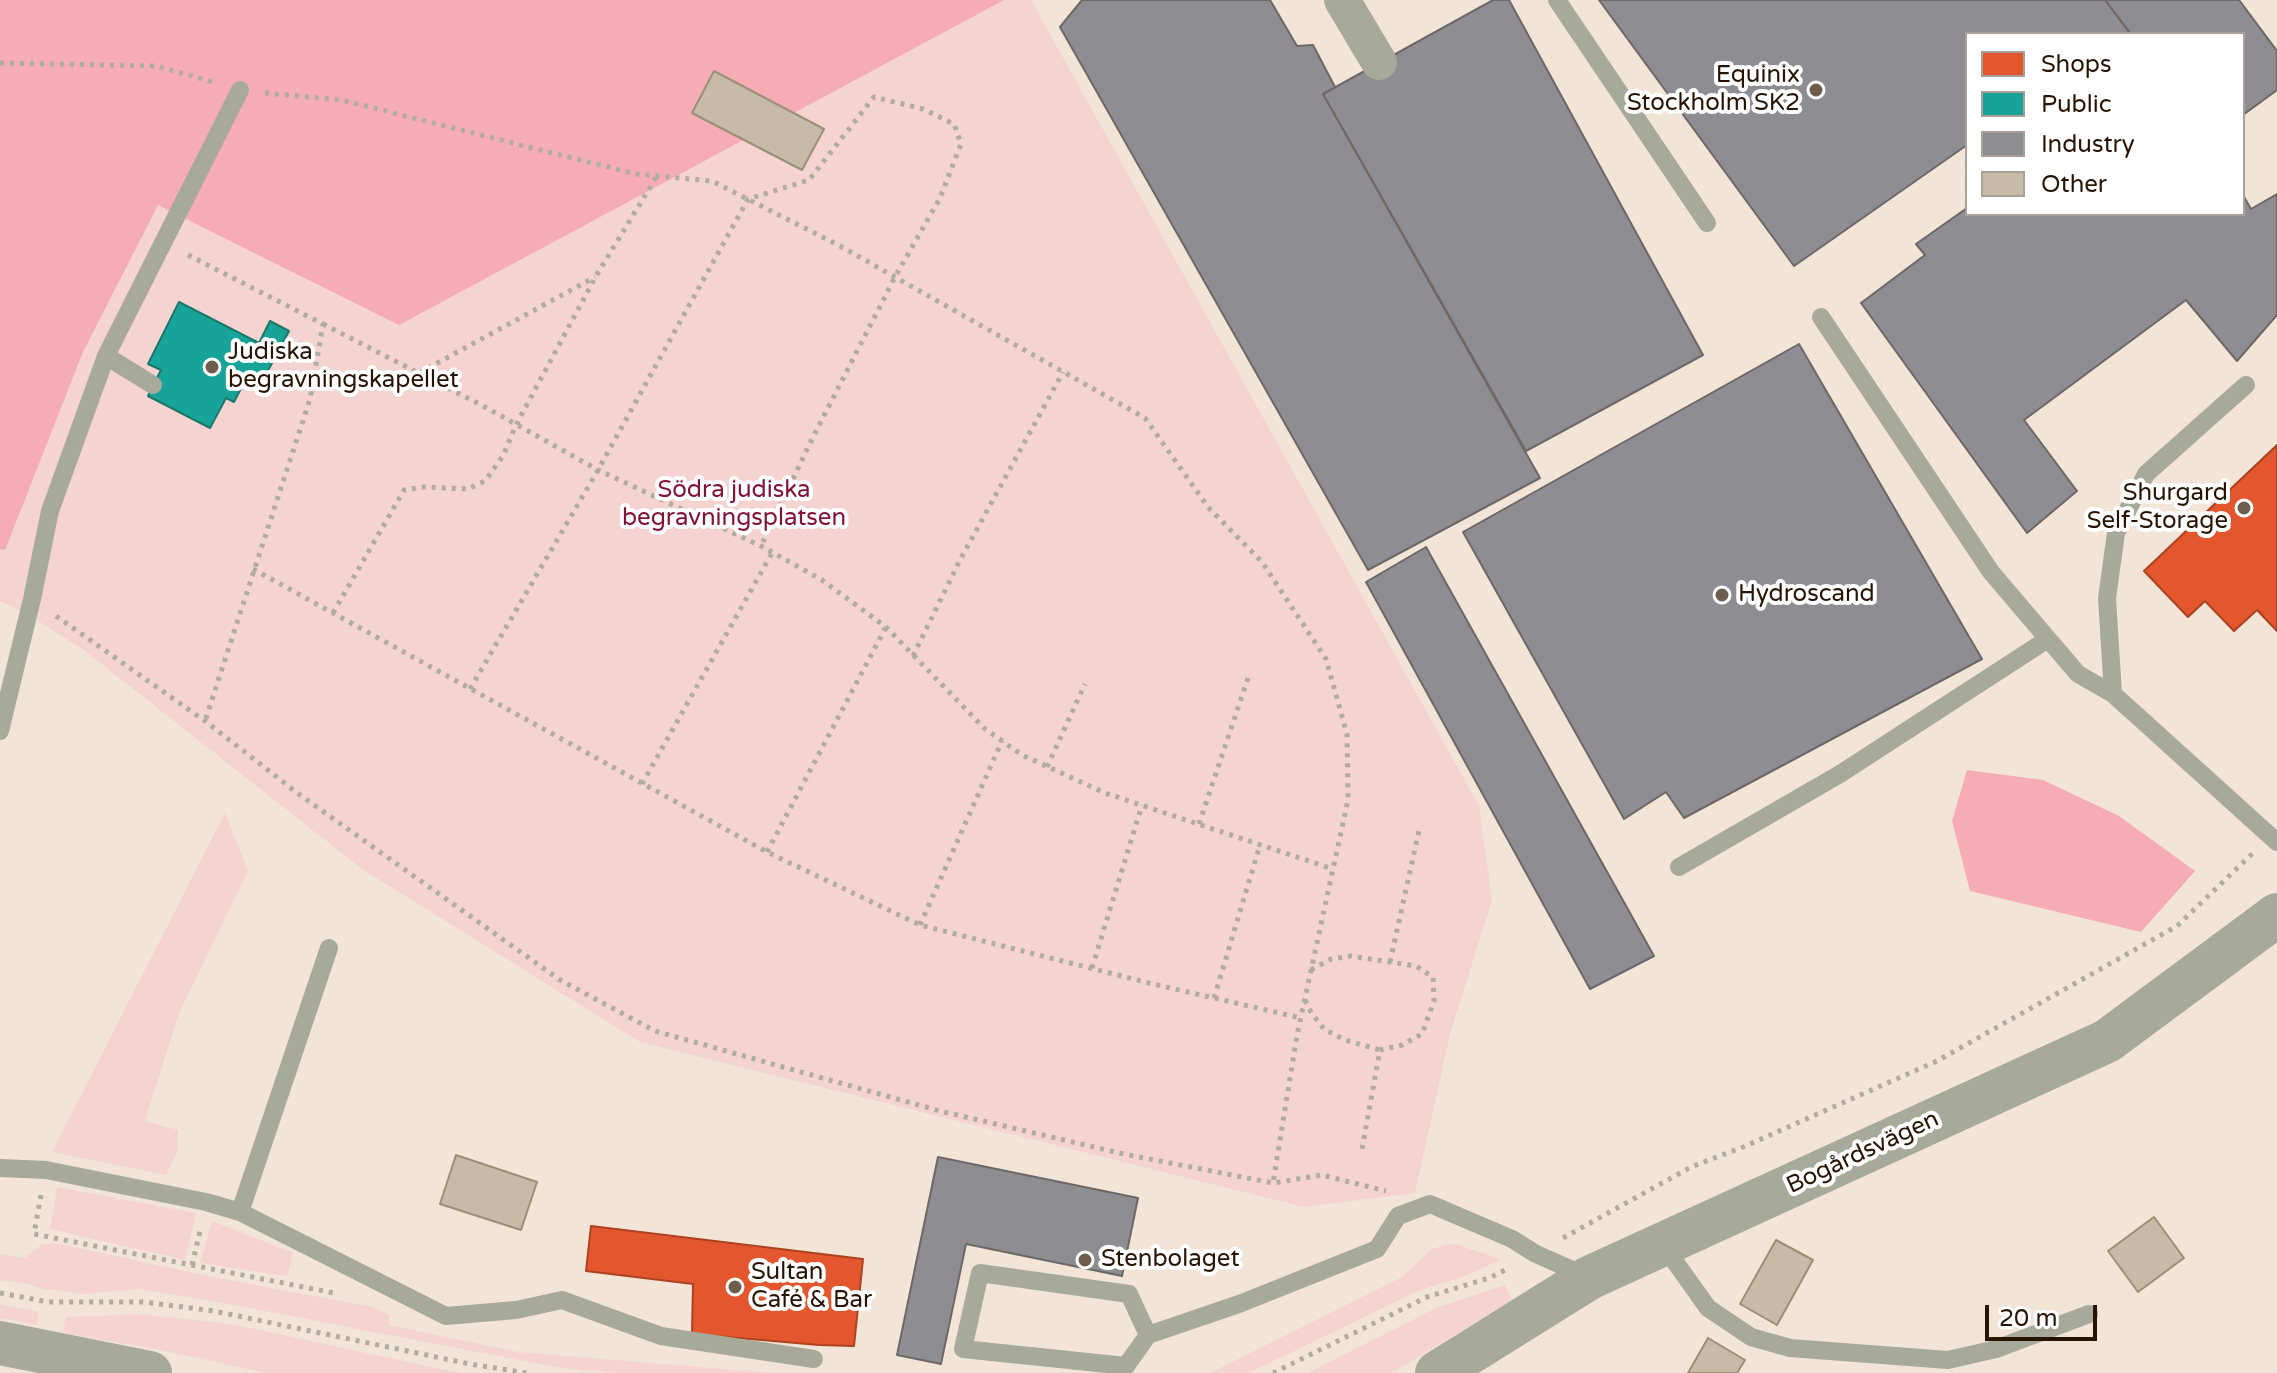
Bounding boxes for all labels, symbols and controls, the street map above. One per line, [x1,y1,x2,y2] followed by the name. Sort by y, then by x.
[1965,32,2245,216] legend
[2041,50,2111,79] text: Shops
[1627,62,1800,118] place label: Equinix Stockholm SK2
[1807,81,1825,99] marker: Equinix Stockholm SK2
[2041,90,2111,119] text: Public
[2041,130,2135,159] text: Industry
[2041,170,2107,199] text: Other
[228,339,459,395] place label: Judiska begravningskapellet
[203,358,221,376] marker: Judiska begravningskapellet
[622,477,846,533] park label: Södra judiska begravningsplatsen
[2087,480,2228,536] place label: Shurgard Self-Storage
[2235,499,2253,517] marker: Shurgard Self-Storage
[1738,581,1875,609] place label: Hydroscand
[1713,586,1731,604] marker: Hydroscand
[1782,1105,1944,1201] street label: Bogårdsvägen
[1101,1246,1240,1274] place label: Stenbolaget
[1076,1251,1094,1269] marker: Stenbolaget
[751,1259,872,1315] place label: Sultan Café & Bar
[726,1278,744,1296] marker: Sultan Café & Bar
[1989,1289,2101,1339] scale bar
[1999,1304,2057,1333] text: 20 m

